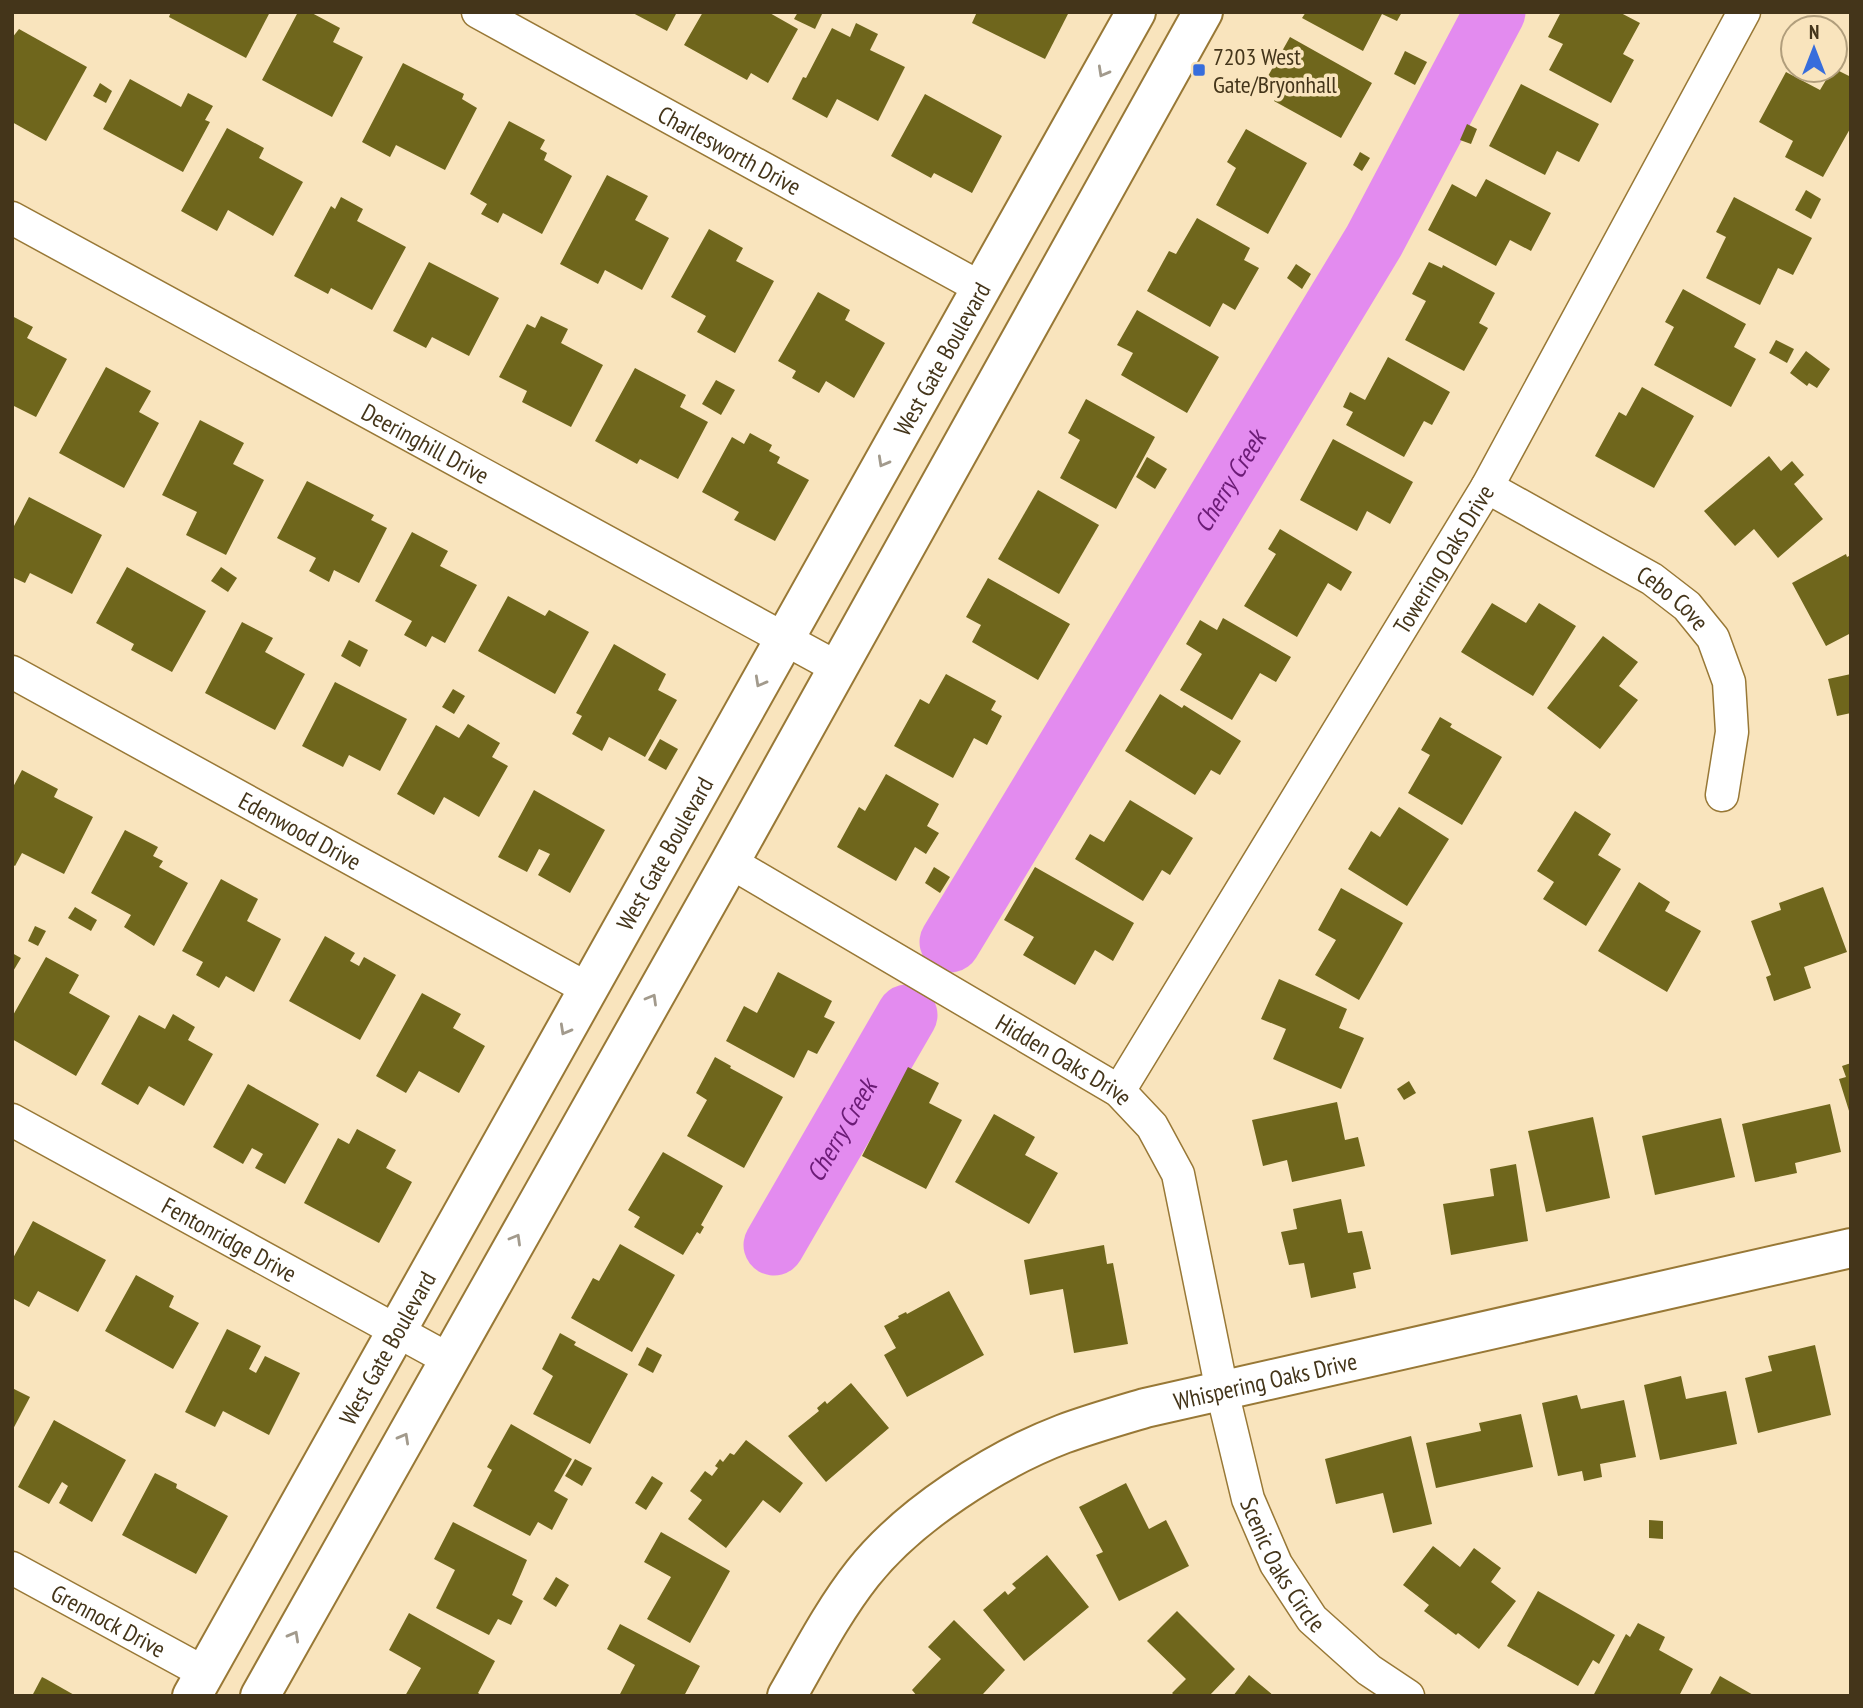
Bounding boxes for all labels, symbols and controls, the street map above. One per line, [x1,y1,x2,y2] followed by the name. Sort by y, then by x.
[1779,14,1849,84] north arrow
[1809,20,1819,44] text: N
[1213,41,1337,100] place label: 7203 West Gate/Bryonhall
[1191,62,1207,78] marker: 7203 West Gate/Bryonhall
[1098,64,1111,77] one-way arrow
[653,98,807,202] street label: Charlesworth Drive
[886,277,997,441] street label: West Gate Boulevard
[356,396,495,491] street label: Deeringhill Drive
[1186,421,1274,538] water label: Cherry Creek
[878,455,891,467] one-way arrow
[1386,479,1500,639] street label: Towering Oaks Drive
[1631,558,1716,637] street label: Cebo Cove
[755,674,768,687] one-way arrow
[609,771,720,936] street label: West Gate Boulevard
[234,784,367,877] street label: Edenwood Drive
[644,993,657,1006] one-way arrow
[990,1007,1139,1111] street label: Hidden Oaks Drive
[560,1023,573,1035] one-way arrow
[798,1070,885,1187] water label: Cherry Creek
[157,1190,302,1289] street label: Fentonridge Drive
[508,1234,521,1247] one-way arrow
[332,1266,442,1430] street label: West Gate Boulevard
[1171,1345,1360,1417] street label: Whispering Oaks Drive
[396,1432,410,1445] one-way arrow
[1234,1493,1332,1639] street label: Scenic Oaks Circle
[46,1577,171,1664] street label: Grennock Drive
[286,1631,299,1643] one-way arrow

